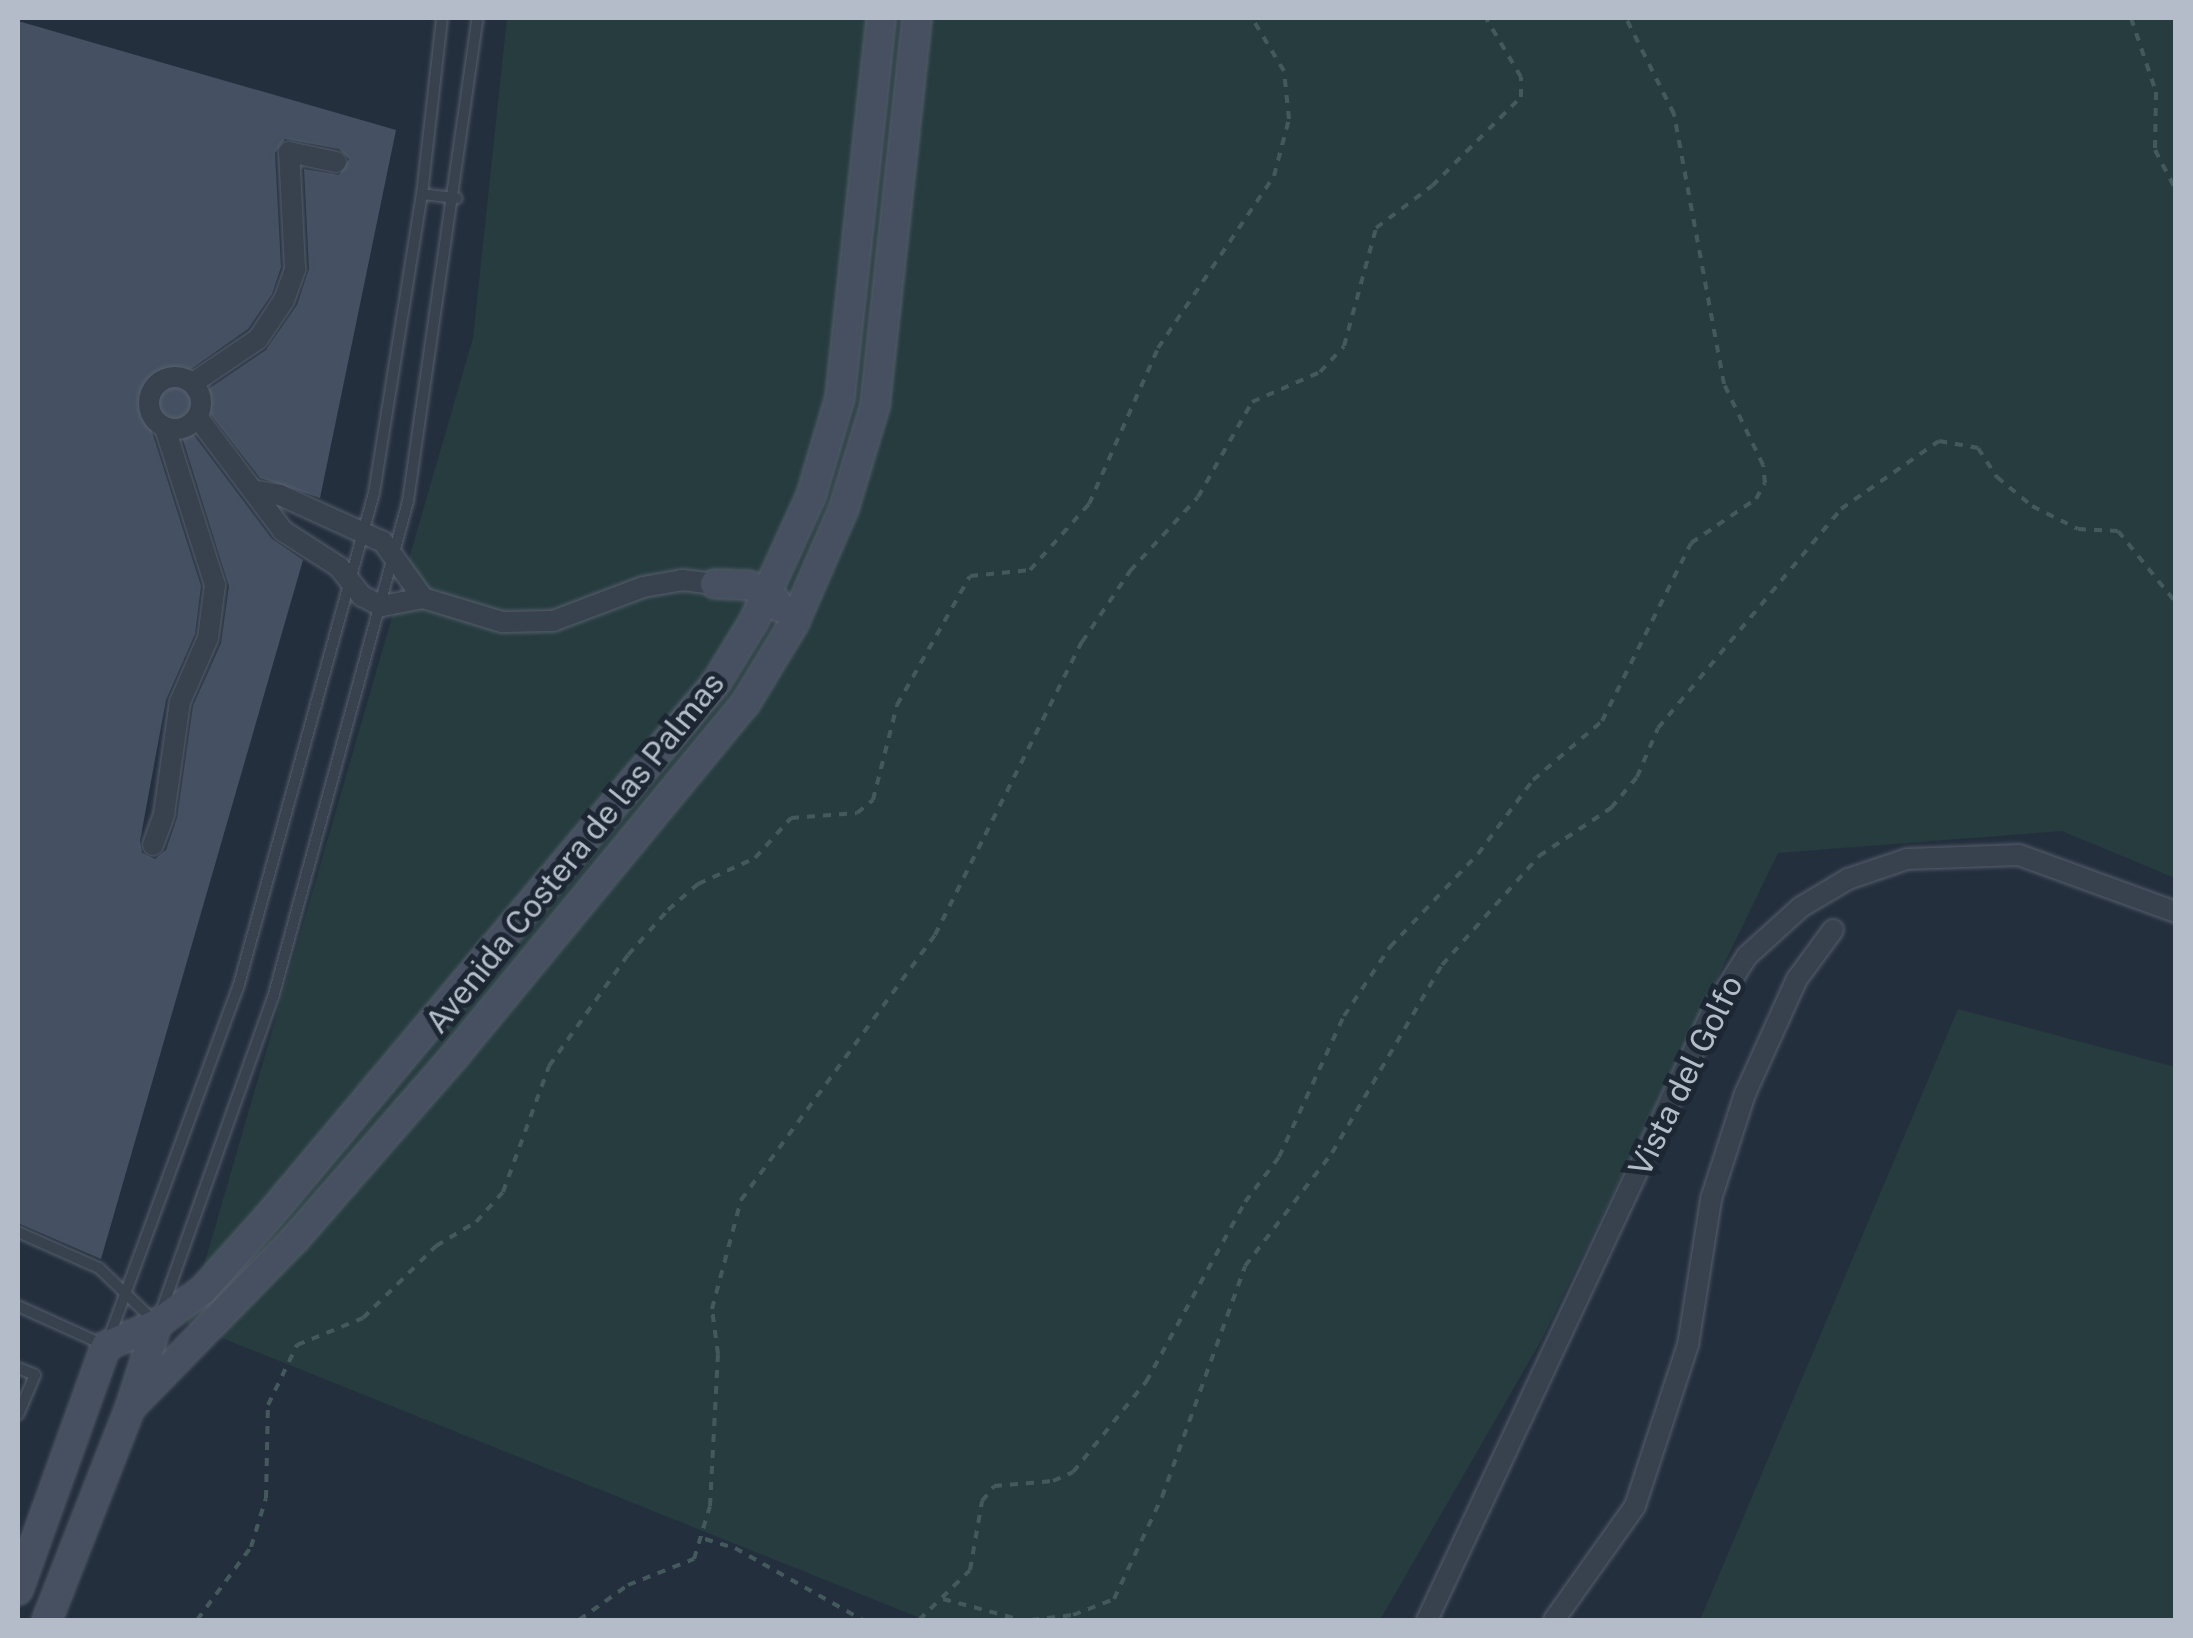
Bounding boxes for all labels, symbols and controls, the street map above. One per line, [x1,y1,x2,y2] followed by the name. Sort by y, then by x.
[417,665,733,1041] street label: Avenida Costera de las Palmas
[1621,969,1751,1183] street label: Vista del Golfo

